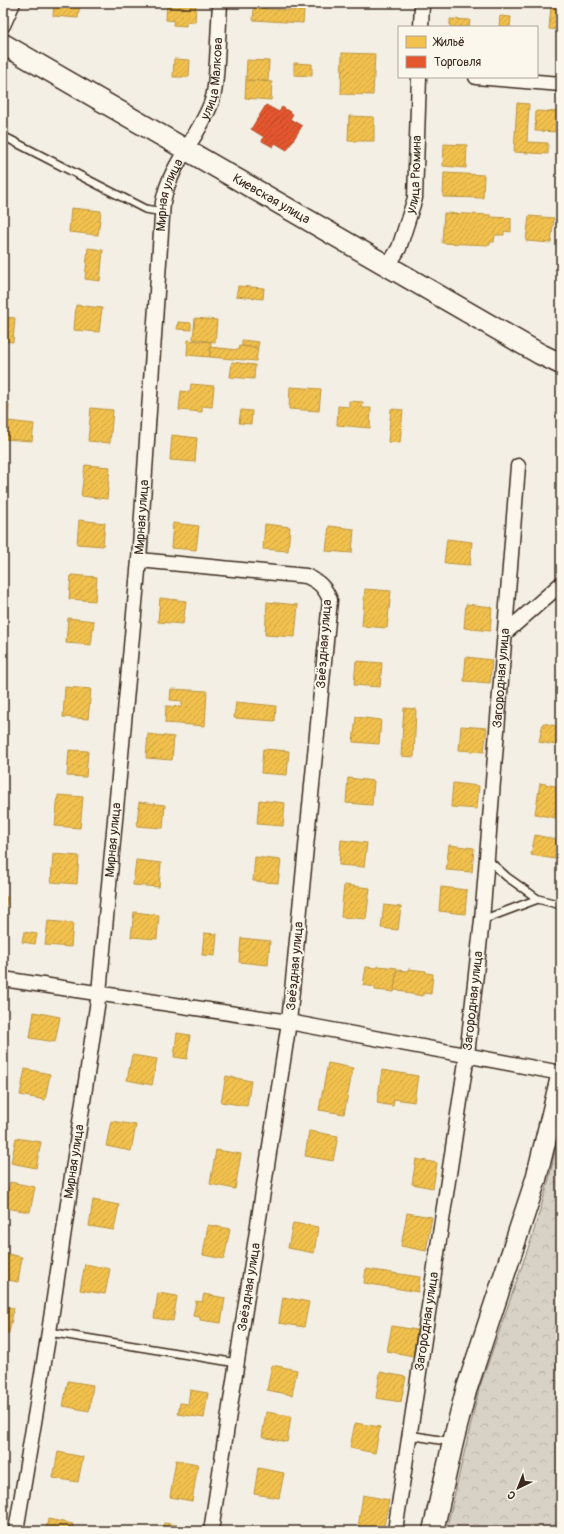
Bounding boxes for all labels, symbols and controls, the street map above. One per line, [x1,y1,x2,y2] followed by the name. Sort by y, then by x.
[398,26,538,78] legend
[432,35,465,50] text: Жильё
[196,37,226,123] street label: улица Малкова
[434,55,482,70] text: Торговля
[402,135,425,217] street label: улица Рюмина
[153,156,187,232] street label: Мирная улица
[230,170,313,228] street label: Киевская улица
[131,479,152,555] street label: Мирная улица
[313,599,335,689] street label: Звёздная улица
[489,627,513,729] street label: Загородная улица
[102,802,125,878] street label: Мирная улица
[283,921,307,1011] street label: Звёздная улица
[460,950,487,1051] street label: Загородная улица
[61,1123,88,1200] street label: Мирная улица
[234,1242,264,1332] street label: Звёздная улица
[411,1271,442,1372] street label: Загородная улица
[498,1468,538,1508] north arrow
[504,1488,518,1502] text: С

